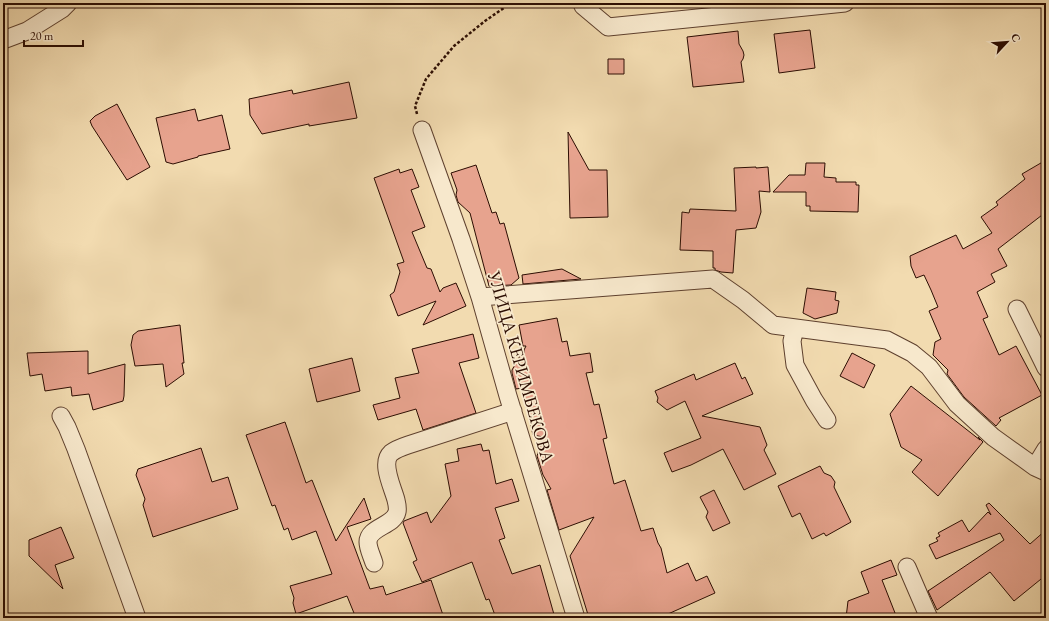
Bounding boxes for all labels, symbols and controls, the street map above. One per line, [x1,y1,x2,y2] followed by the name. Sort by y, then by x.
[24,22,83,48] scale bar
[987,22,1027,62] north arrow
[30,28,54,44] text: 20 m
[1008,31,1024,44] text: С
[483,267,560,466] street label: УЛИЦА КЕРИМБЕКОВА

